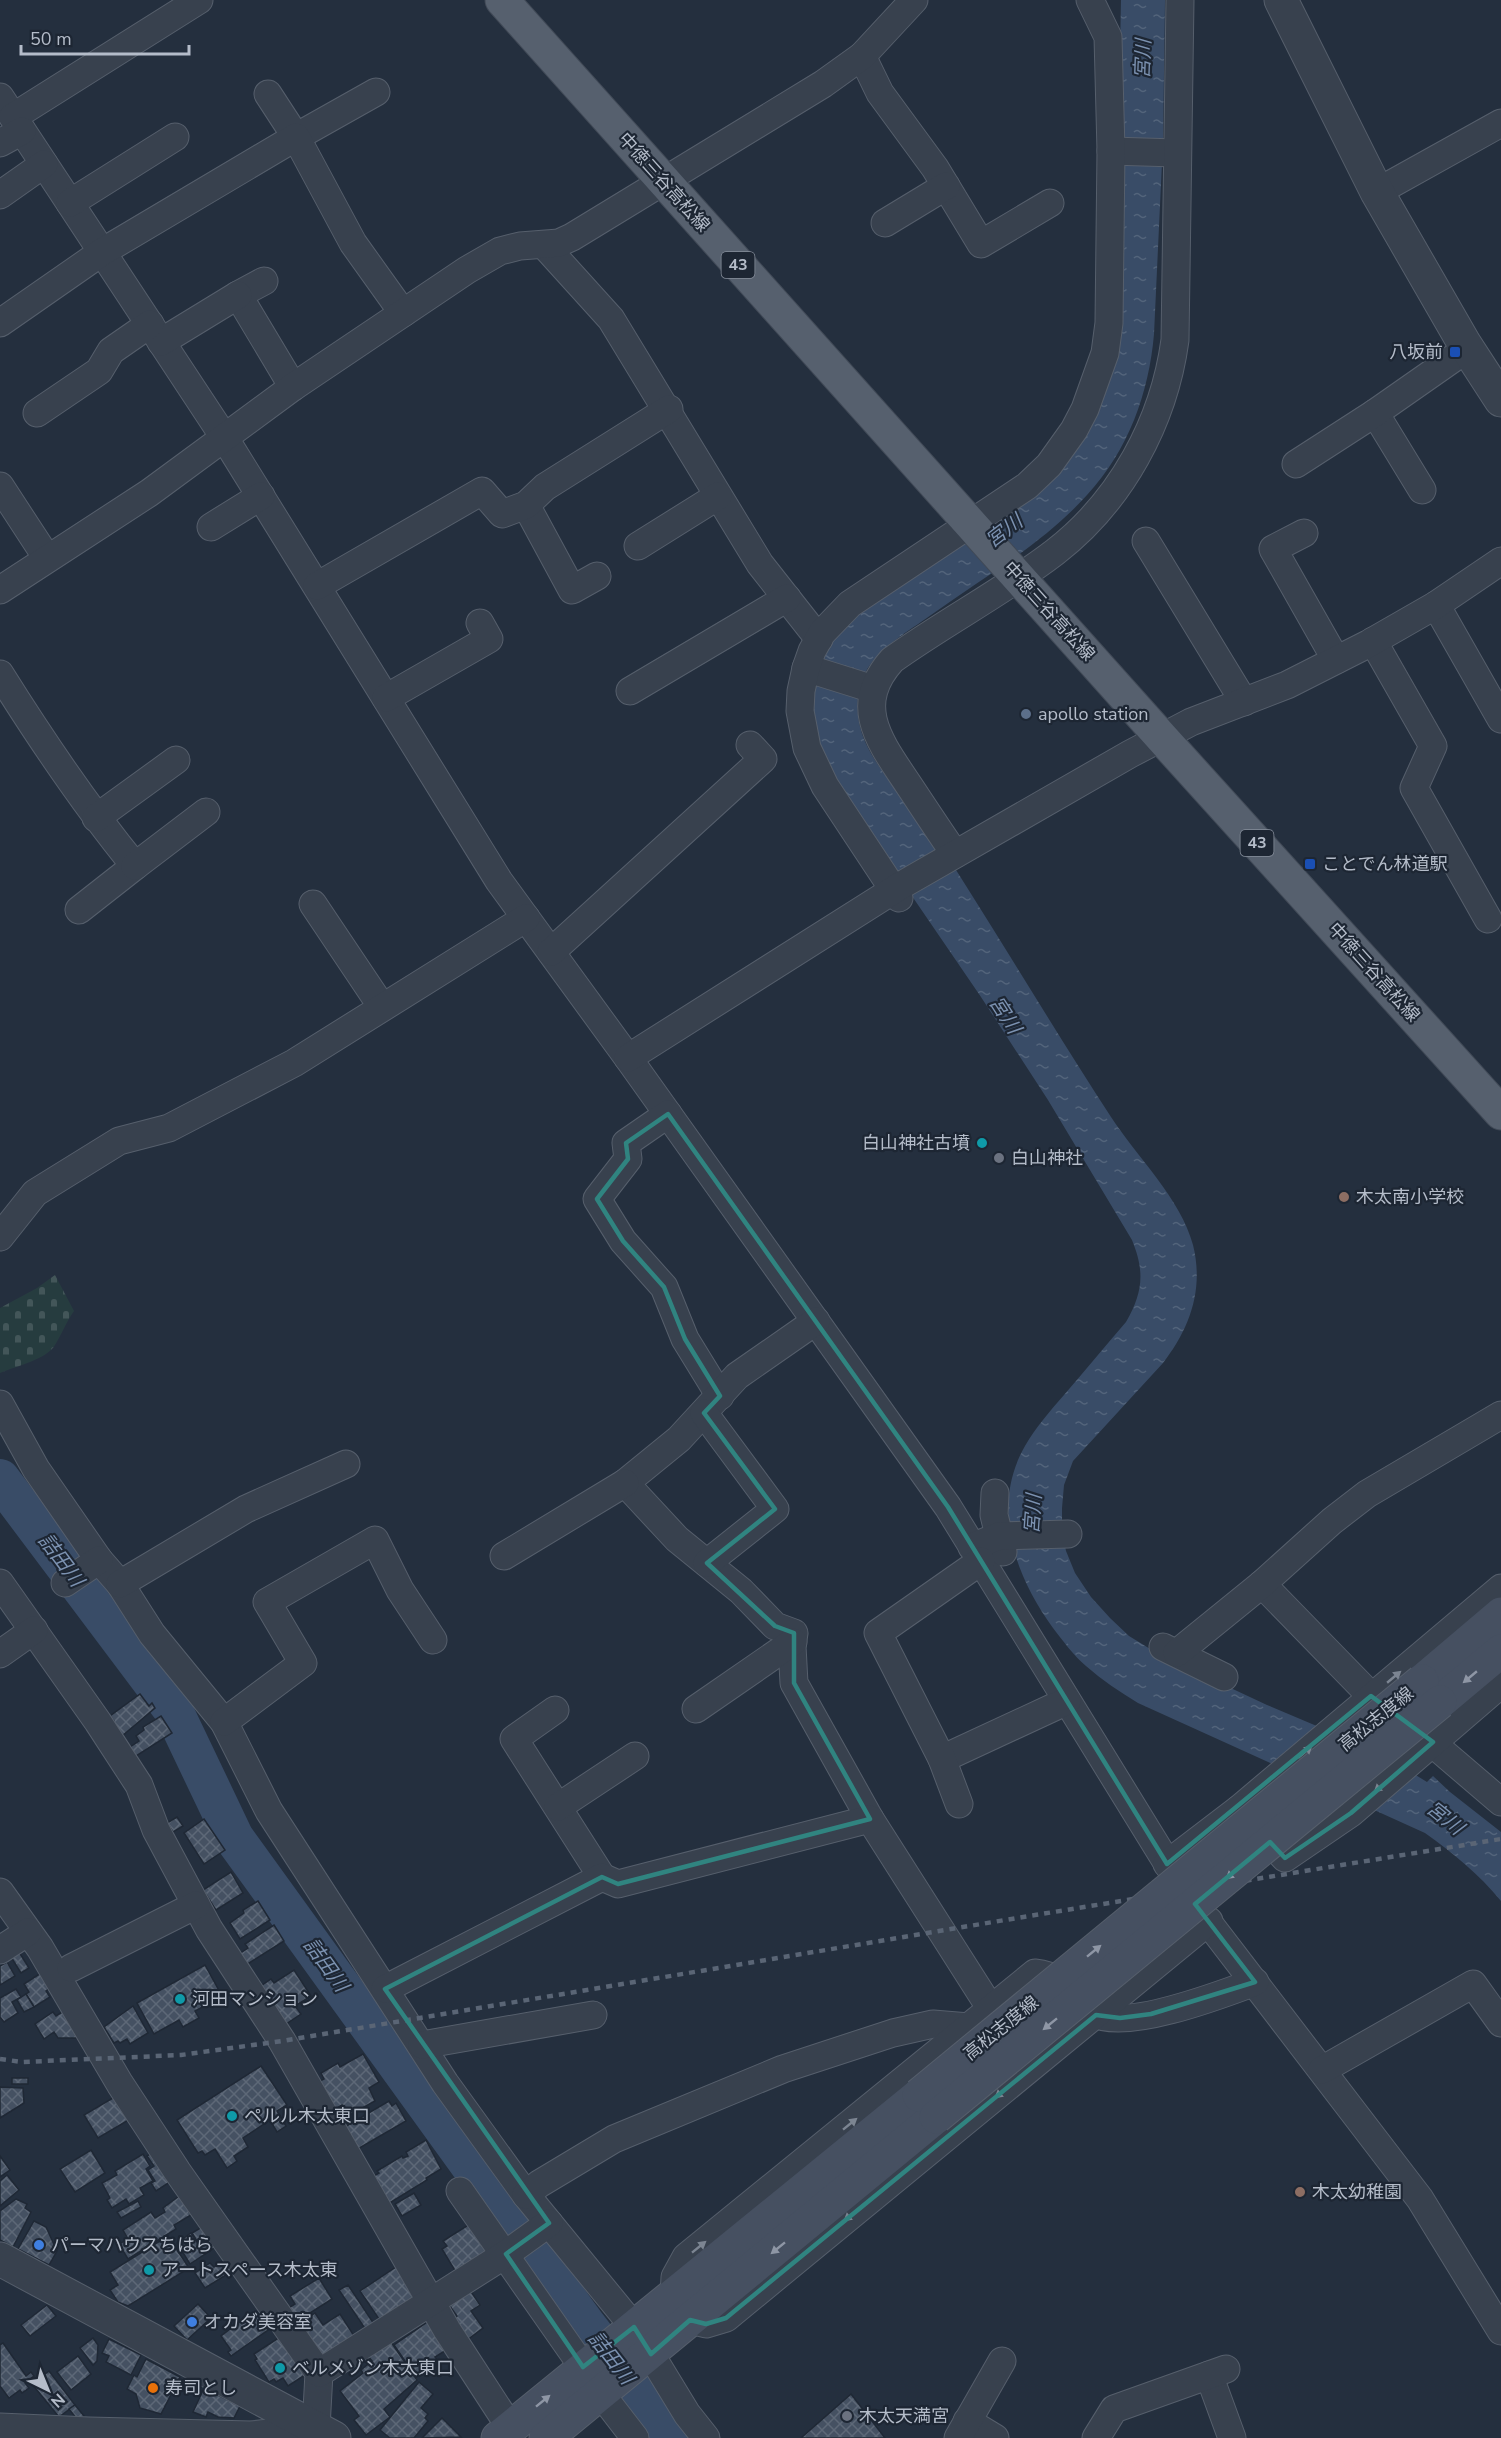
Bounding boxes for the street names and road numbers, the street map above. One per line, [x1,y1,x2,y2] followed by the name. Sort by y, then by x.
[613,127,715,237] street label: 中徳三谷高松線
[722,252,754,278] road number: 43
[998,556,1100,666] street label: 中徳三谷高松線
[1240,830,1274,856] road number: 43
[1323,917,1425,1027] street label: 中徳三谷高松線
[1333,1681,1419,1757] street label: 高松志度線
[958,1990,1044,2066] street label: 高松志度線

